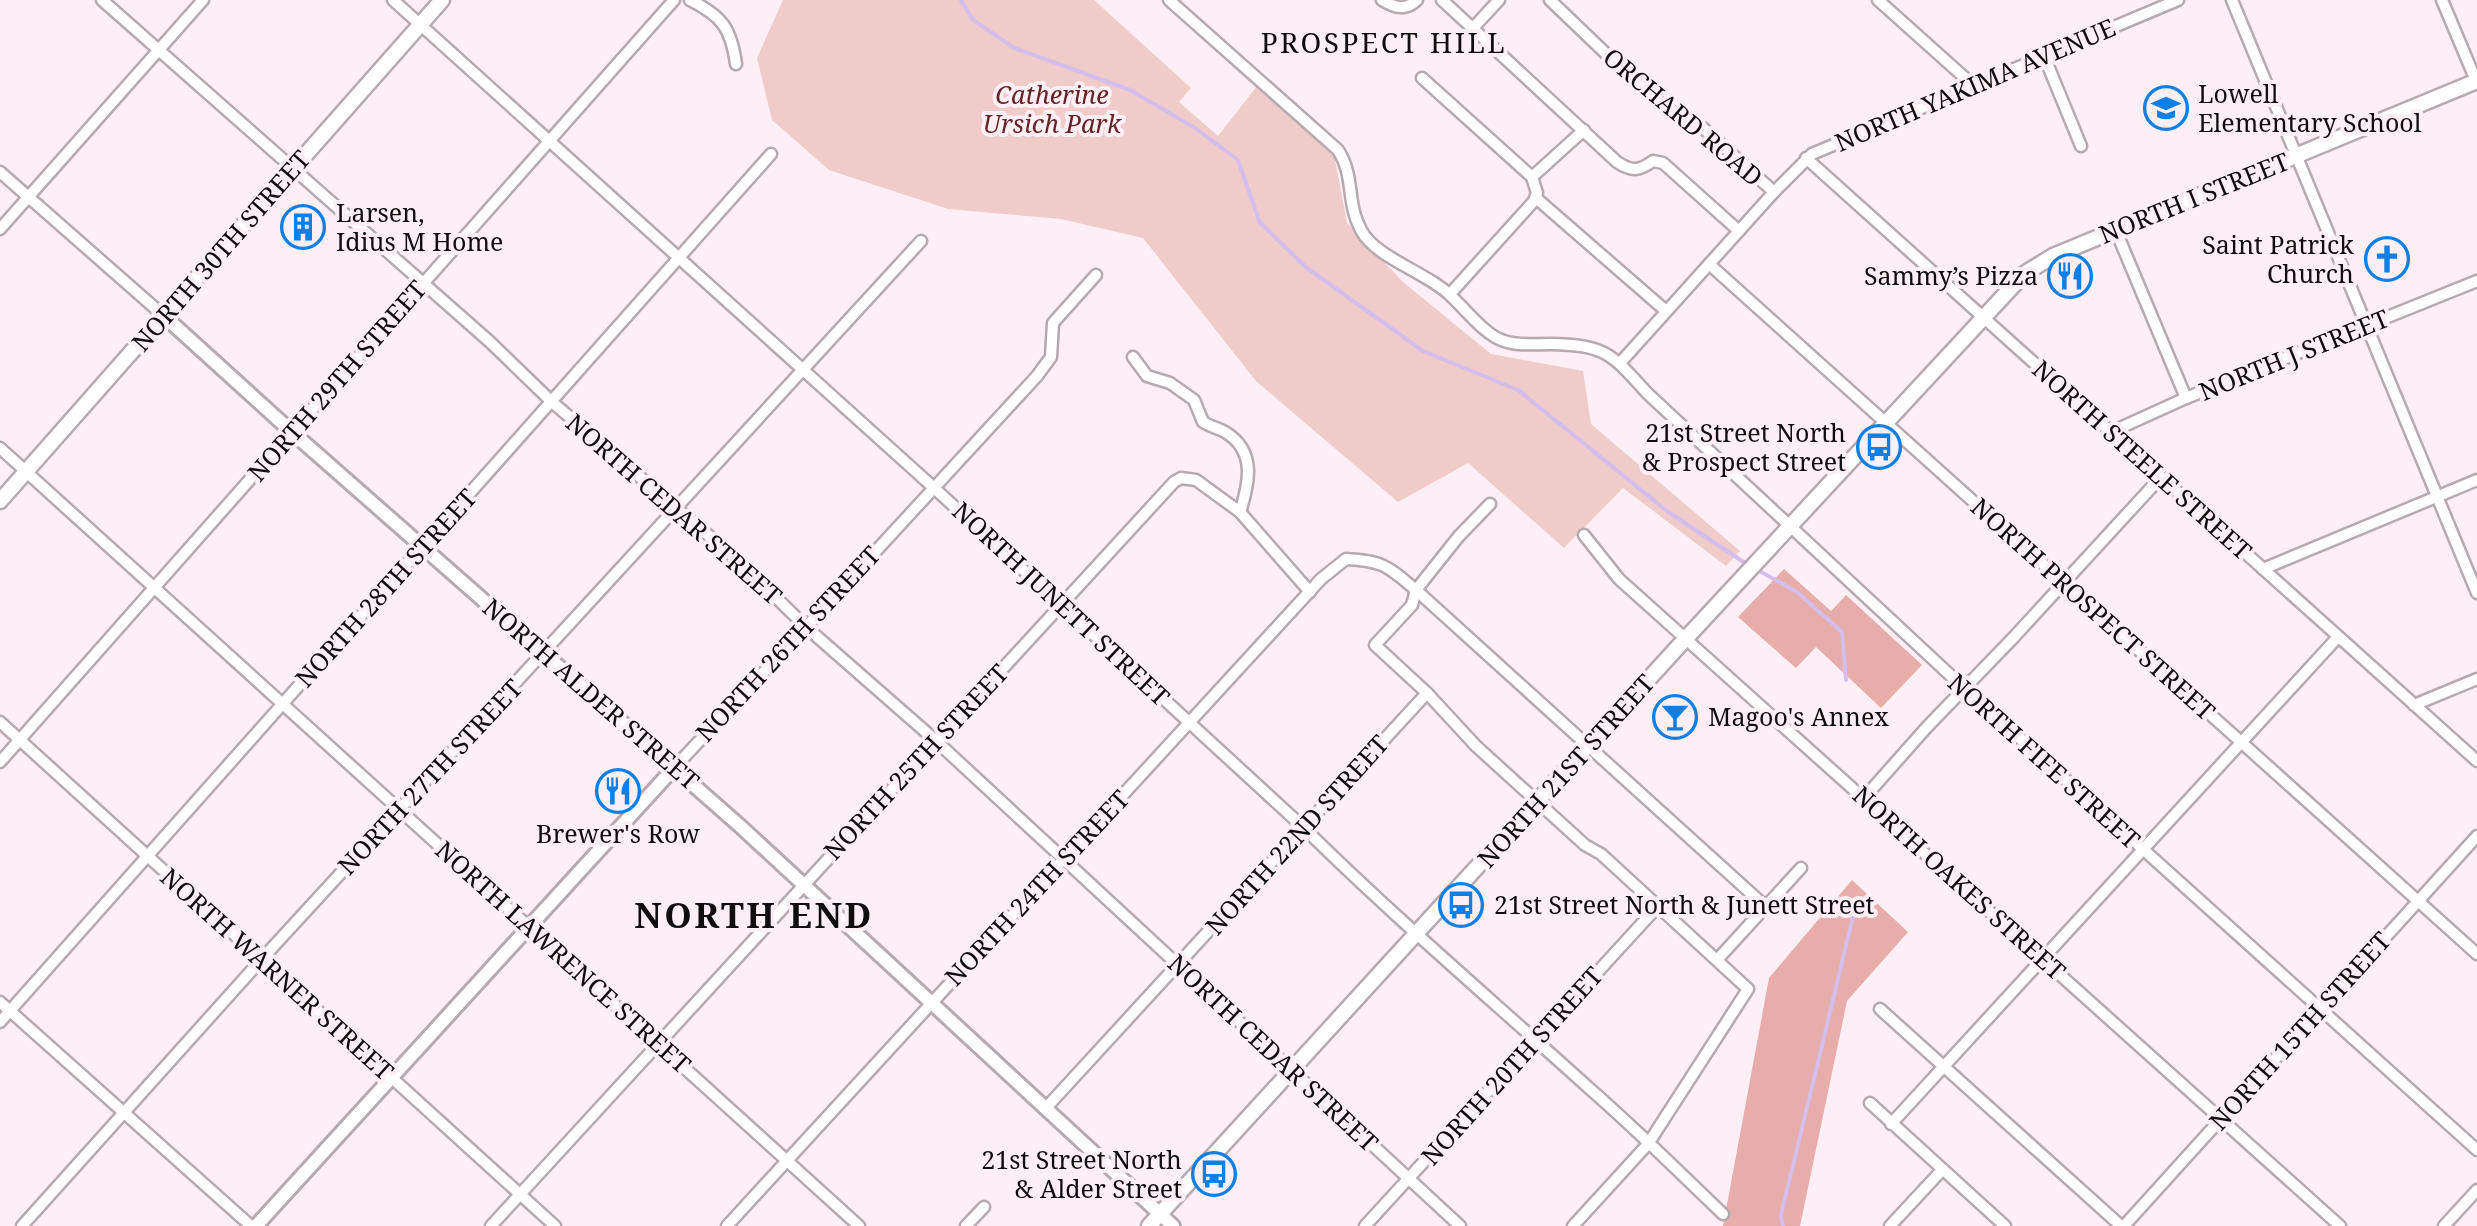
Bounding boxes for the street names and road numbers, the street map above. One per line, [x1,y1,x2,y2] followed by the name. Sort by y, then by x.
[1829,10,2120,159] street label: NORTH YAKIMA AVENUE
[1597,40,1770,193] street label: ORCHARD ROAD
[123,143,317,358] street label: NORTH 30TH STREET
[2094,143,2294,251] street label: NORTH I STREET
[239,273,433,488] street label: NORTH 29TH STREET
[2194,300,2394,408] street label: NORTH J STREET
[2026,352,2259,567] street label: NORTH STEELE STREET
[560,405,790,611] street label: NORTH CEDAR STREET
[287,481,484,694] street label: NORTH 28TH STREET
[1964,489,2223,727] street label: NORTH PROSPECT STREET
[946,494,1178,713] street label: NORTH JUNETT STREET
[688,538,887,749] street label: NORTH 26TH STREET
[476,590,707,797] street label: NORTH ALDER STREET
[816,656,1015,867] street label: NORTH 25TH STREET
[1941,665,2148,856] street label: NORTH FIFE STREET
[1469,666,1661,874] street label: NORTH 21ST STREET
[330,671,529,882] street label: NORTH 27TH STREET
[1197,727,1395,942] street label: NORTH 22ND STREET
[1846,778,2073,987] street label: NORTH OAKES STREET
[937,782,1136,993] street label: NORTH 24TH STREET
[429,832,699,1080] street label: NORTH LAWRENCE STREET
[154,859,401,1087] street label: NORTH WARNER STREET
[2201,924,2398,1137] street label: NORTH 15TH STREET
[1161,946,1386,1159] street label: NORTH CEDAR STREET
[1413,959,1610,1172] street label: NORTH 20TH STREET

